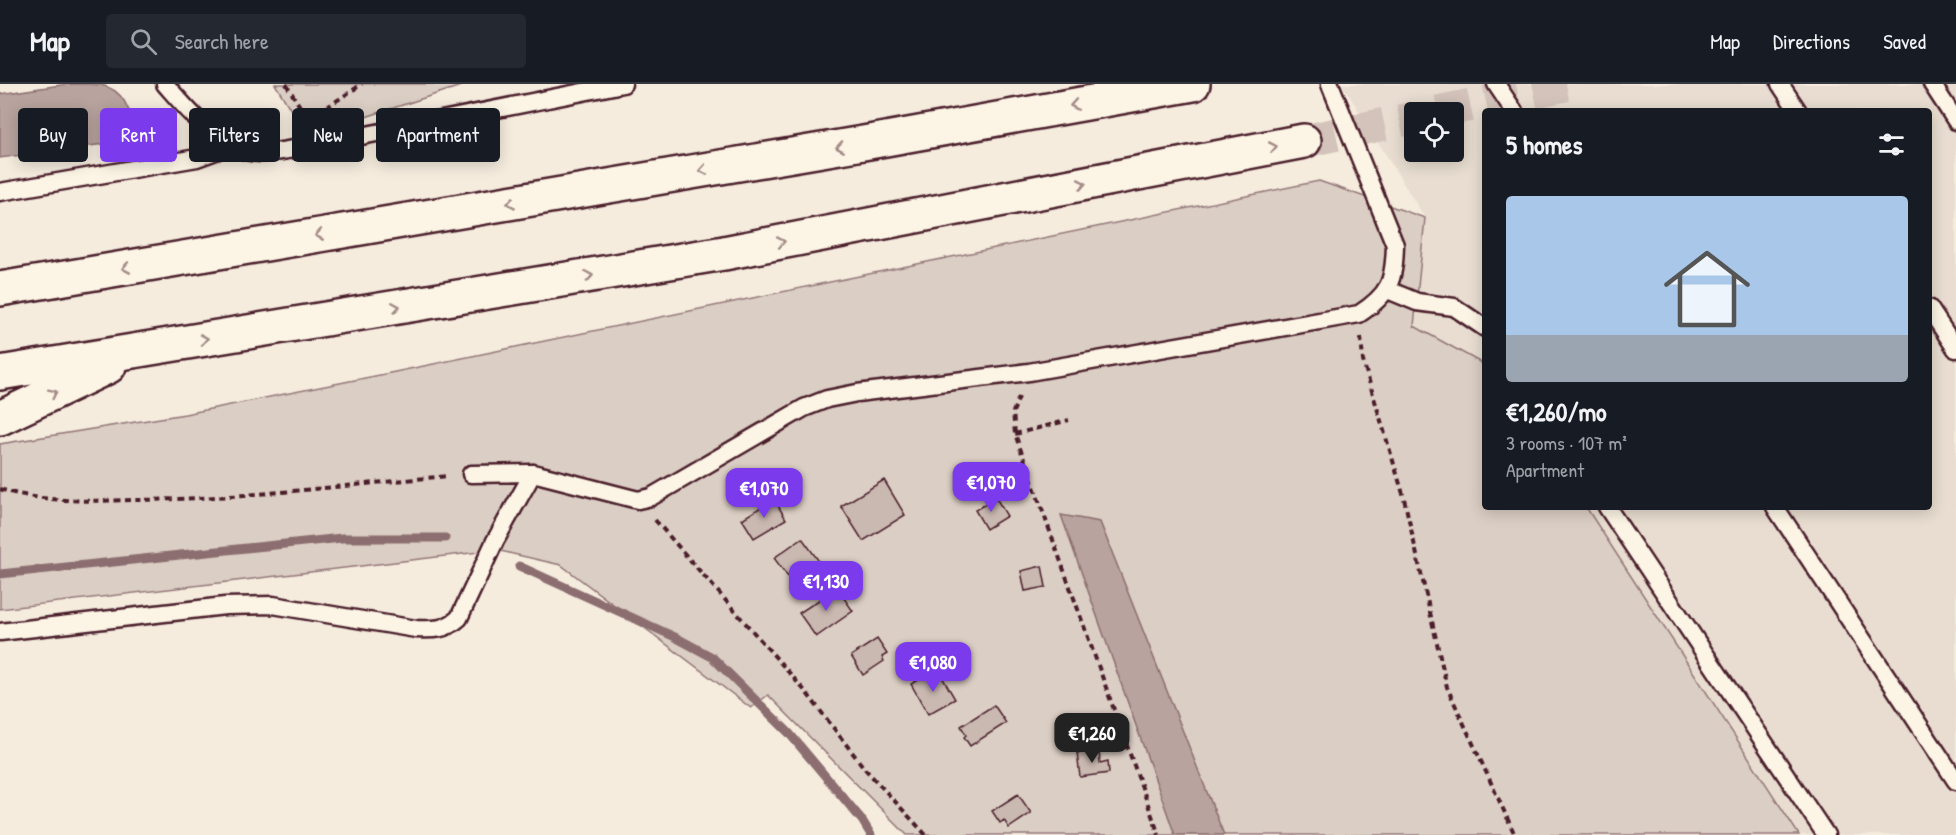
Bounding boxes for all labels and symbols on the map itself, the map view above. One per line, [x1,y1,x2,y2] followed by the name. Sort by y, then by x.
[1069,98,1079,111] one-way arrow
[835,140,845,153] one-way arrow
[1268,141,1278,154] one-way arrow
[699,163,709,176] one-way arrow
[1077,178,1087,191] one-way arrow
[506,196,516,208] one-way arrow
[314,228,324,241] one-way arrow
[775,236,785,249] one-way arrow
[122,261,132,274] one-way arrow
[584,270,593,282] one-way arrow
[392,302,401,314] one-way arrow
[198,333,208,346] one-way arrow
[46,389,57,401] one-way arrow
[942,462,1040,513] pin: €1,070
[715,468,813,519] pin: €1,070
[777,561,875,612] pin: €1,130
[884,642,982,693] pin: €1,080
[1043,713,1141,764] pin: €1,260

